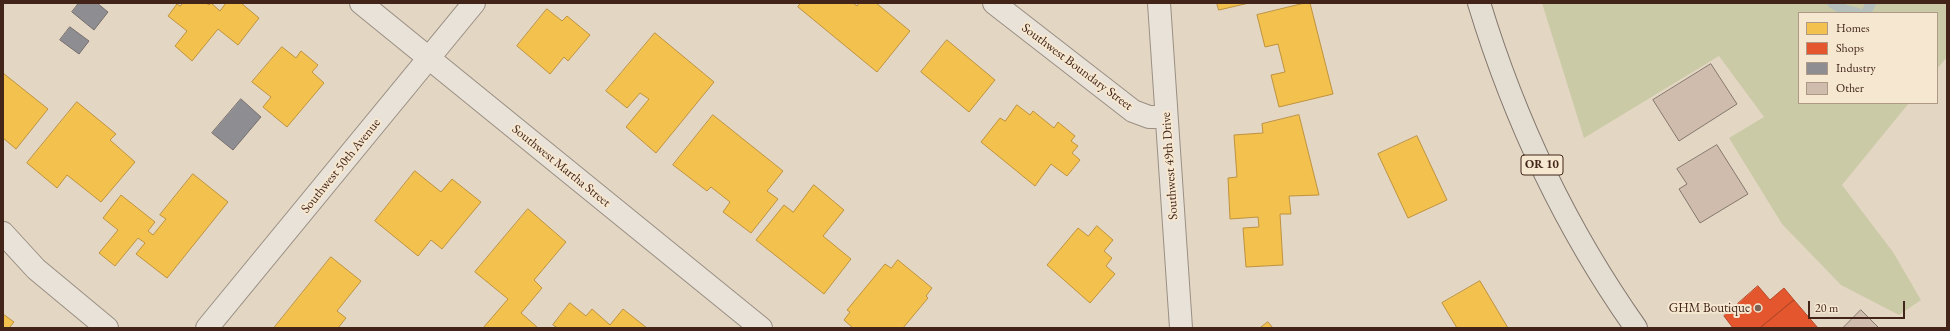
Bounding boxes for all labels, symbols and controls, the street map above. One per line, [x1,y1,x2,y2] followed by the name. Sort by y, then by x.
[1798,12,1938,104] legend
[1018,20,1136,114] street label: Southwest Boundary Street
[1836,20,1870,36] text: Homes
[1836,40,1864,56] text: Shops
[1836,60,1876,76] text: Industry
[1836,80,1864,96] text: Other
[1158,112,1182,220] street label: Southwest 49th Drive
[298,115,384,217] street label: Southwest 50th Avenue
[509,121,613,211] street label: Southwest Martha Street
[1521,155,1563,175] road number: OR 10
[1810,293,1907,319] scale bar
[1669,300,1750,316] place label: GHM Boutique
[1815,300,1838,316] text: 20 m
[1753,303,1763,313] marker: GHM Boutique

